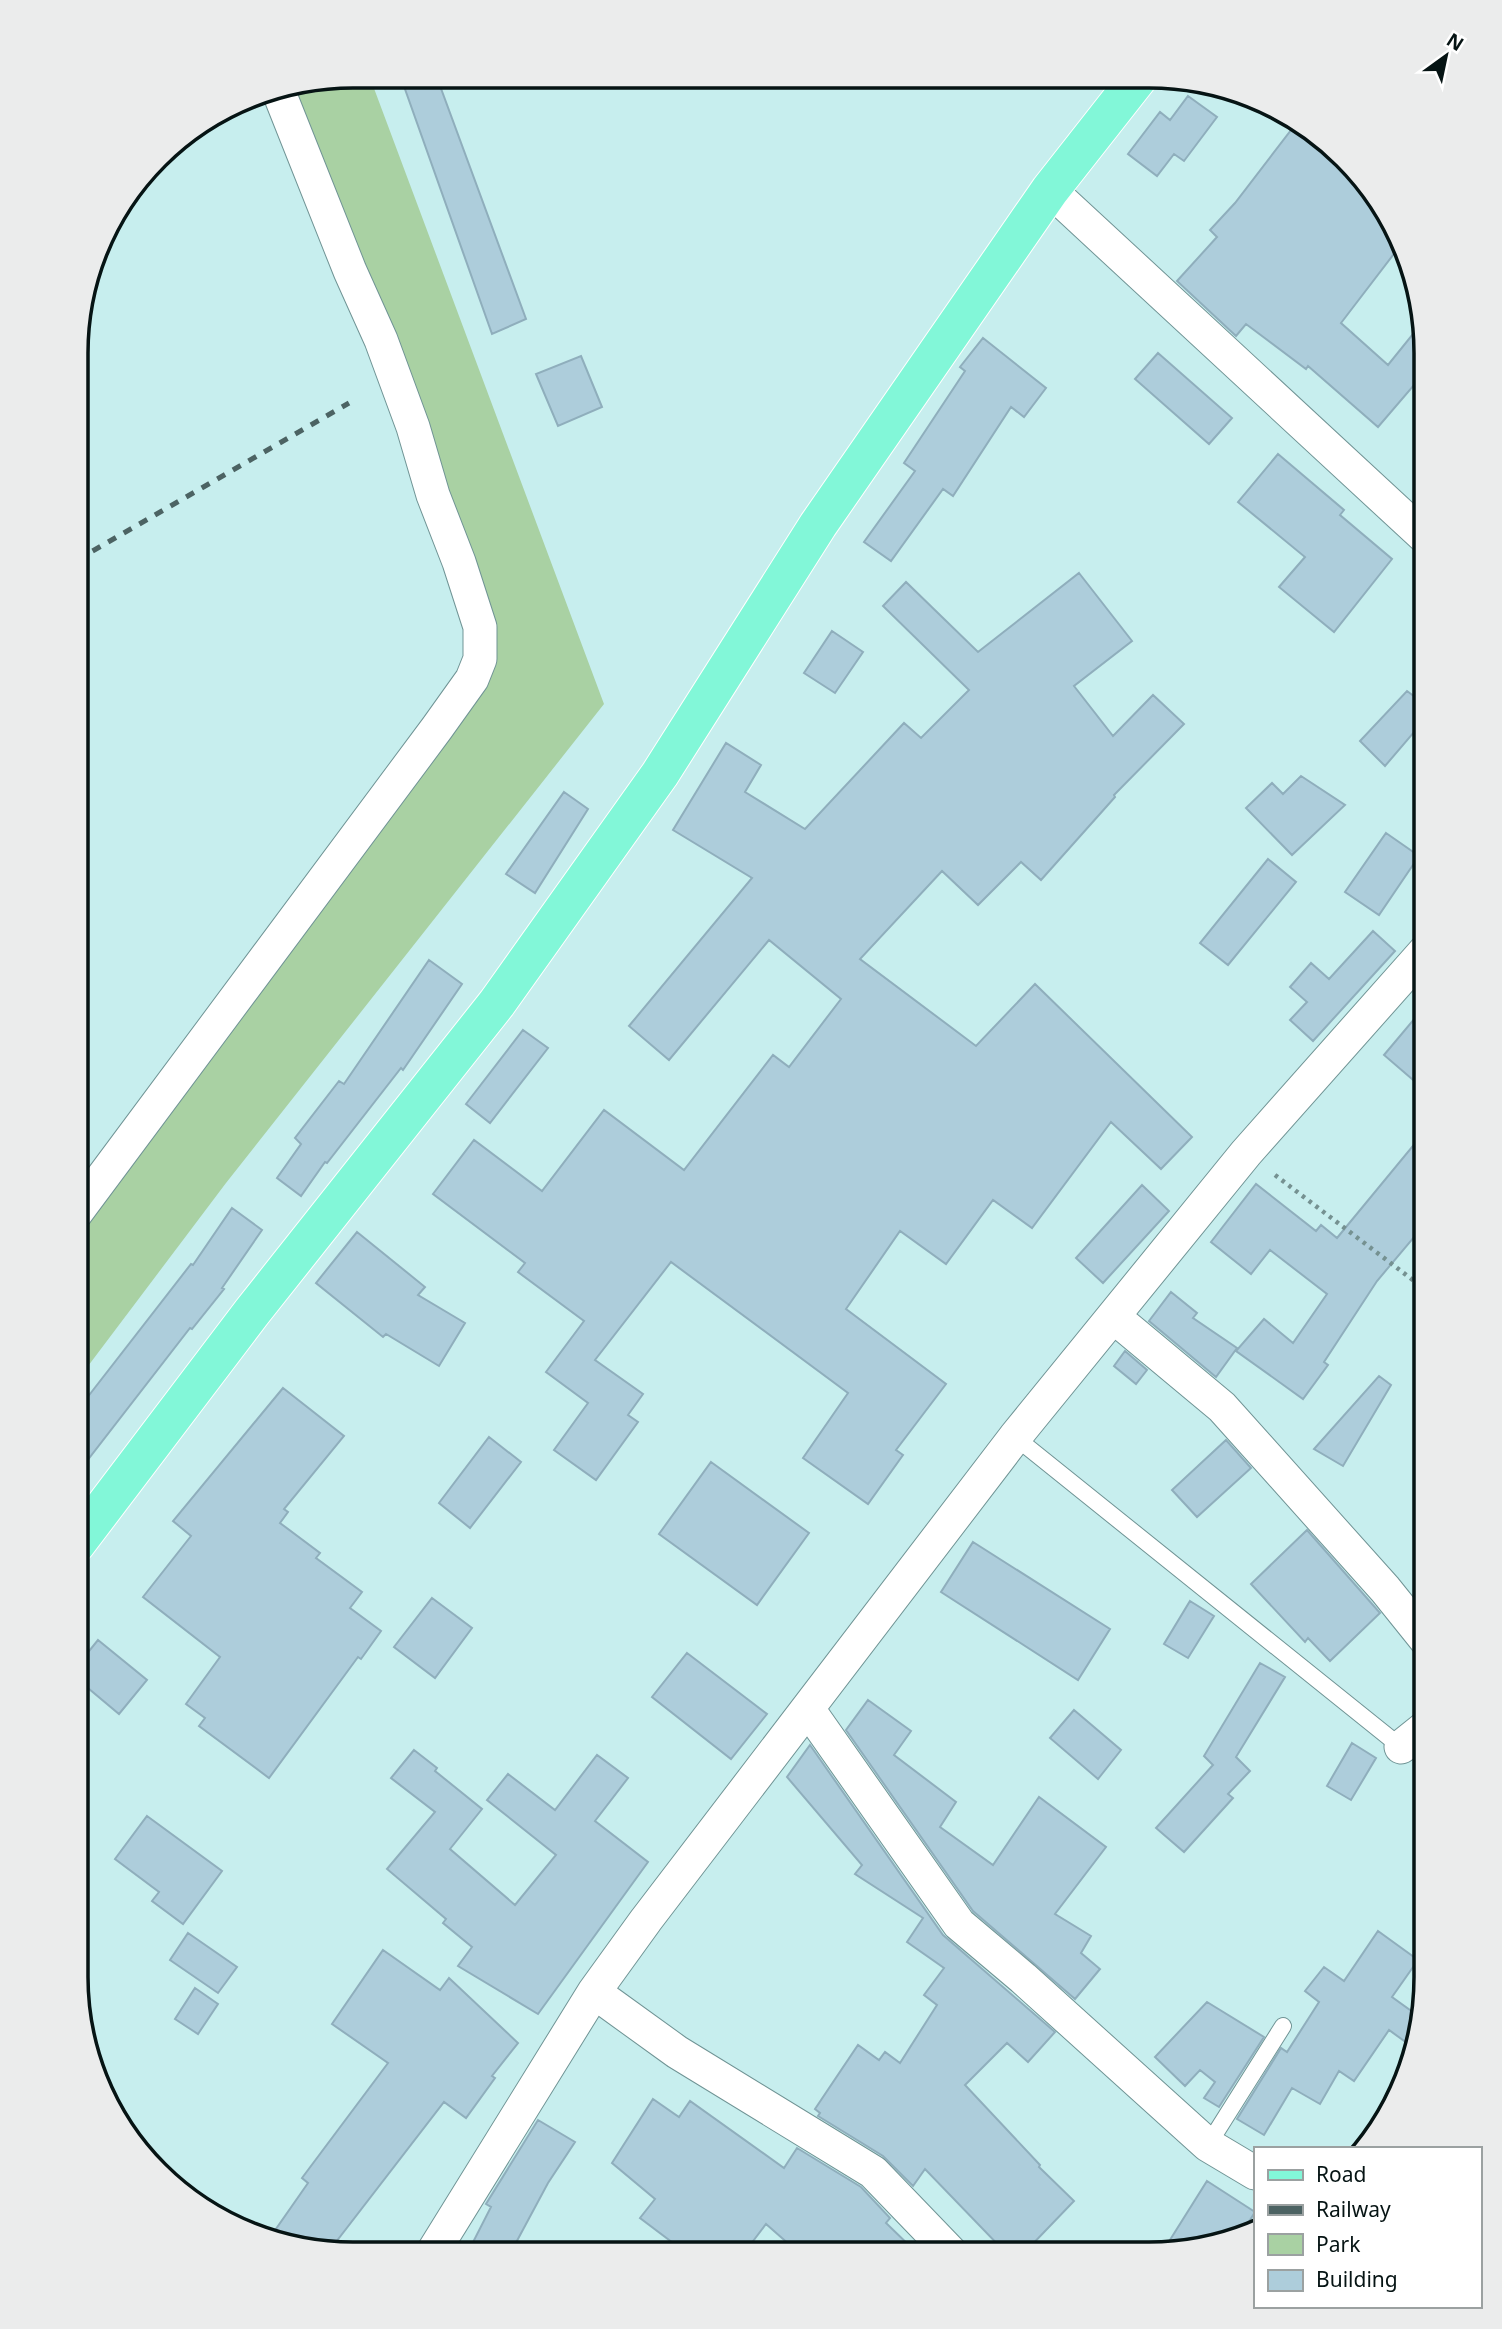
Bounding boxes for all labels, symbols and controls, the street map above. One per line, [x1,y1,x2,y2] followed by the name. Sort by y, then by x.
[1411,21,1481,91] north arrow
[1442,27,1469,57] text: N
[1254,2147,1481,2308] legend
[1316,2160,1366,2188] text: Road
[1316,2195,1391,2223] text: Railway
[1316,2230,1361,2258] text: Park
[1316,2265,1398,2293] text: Building

